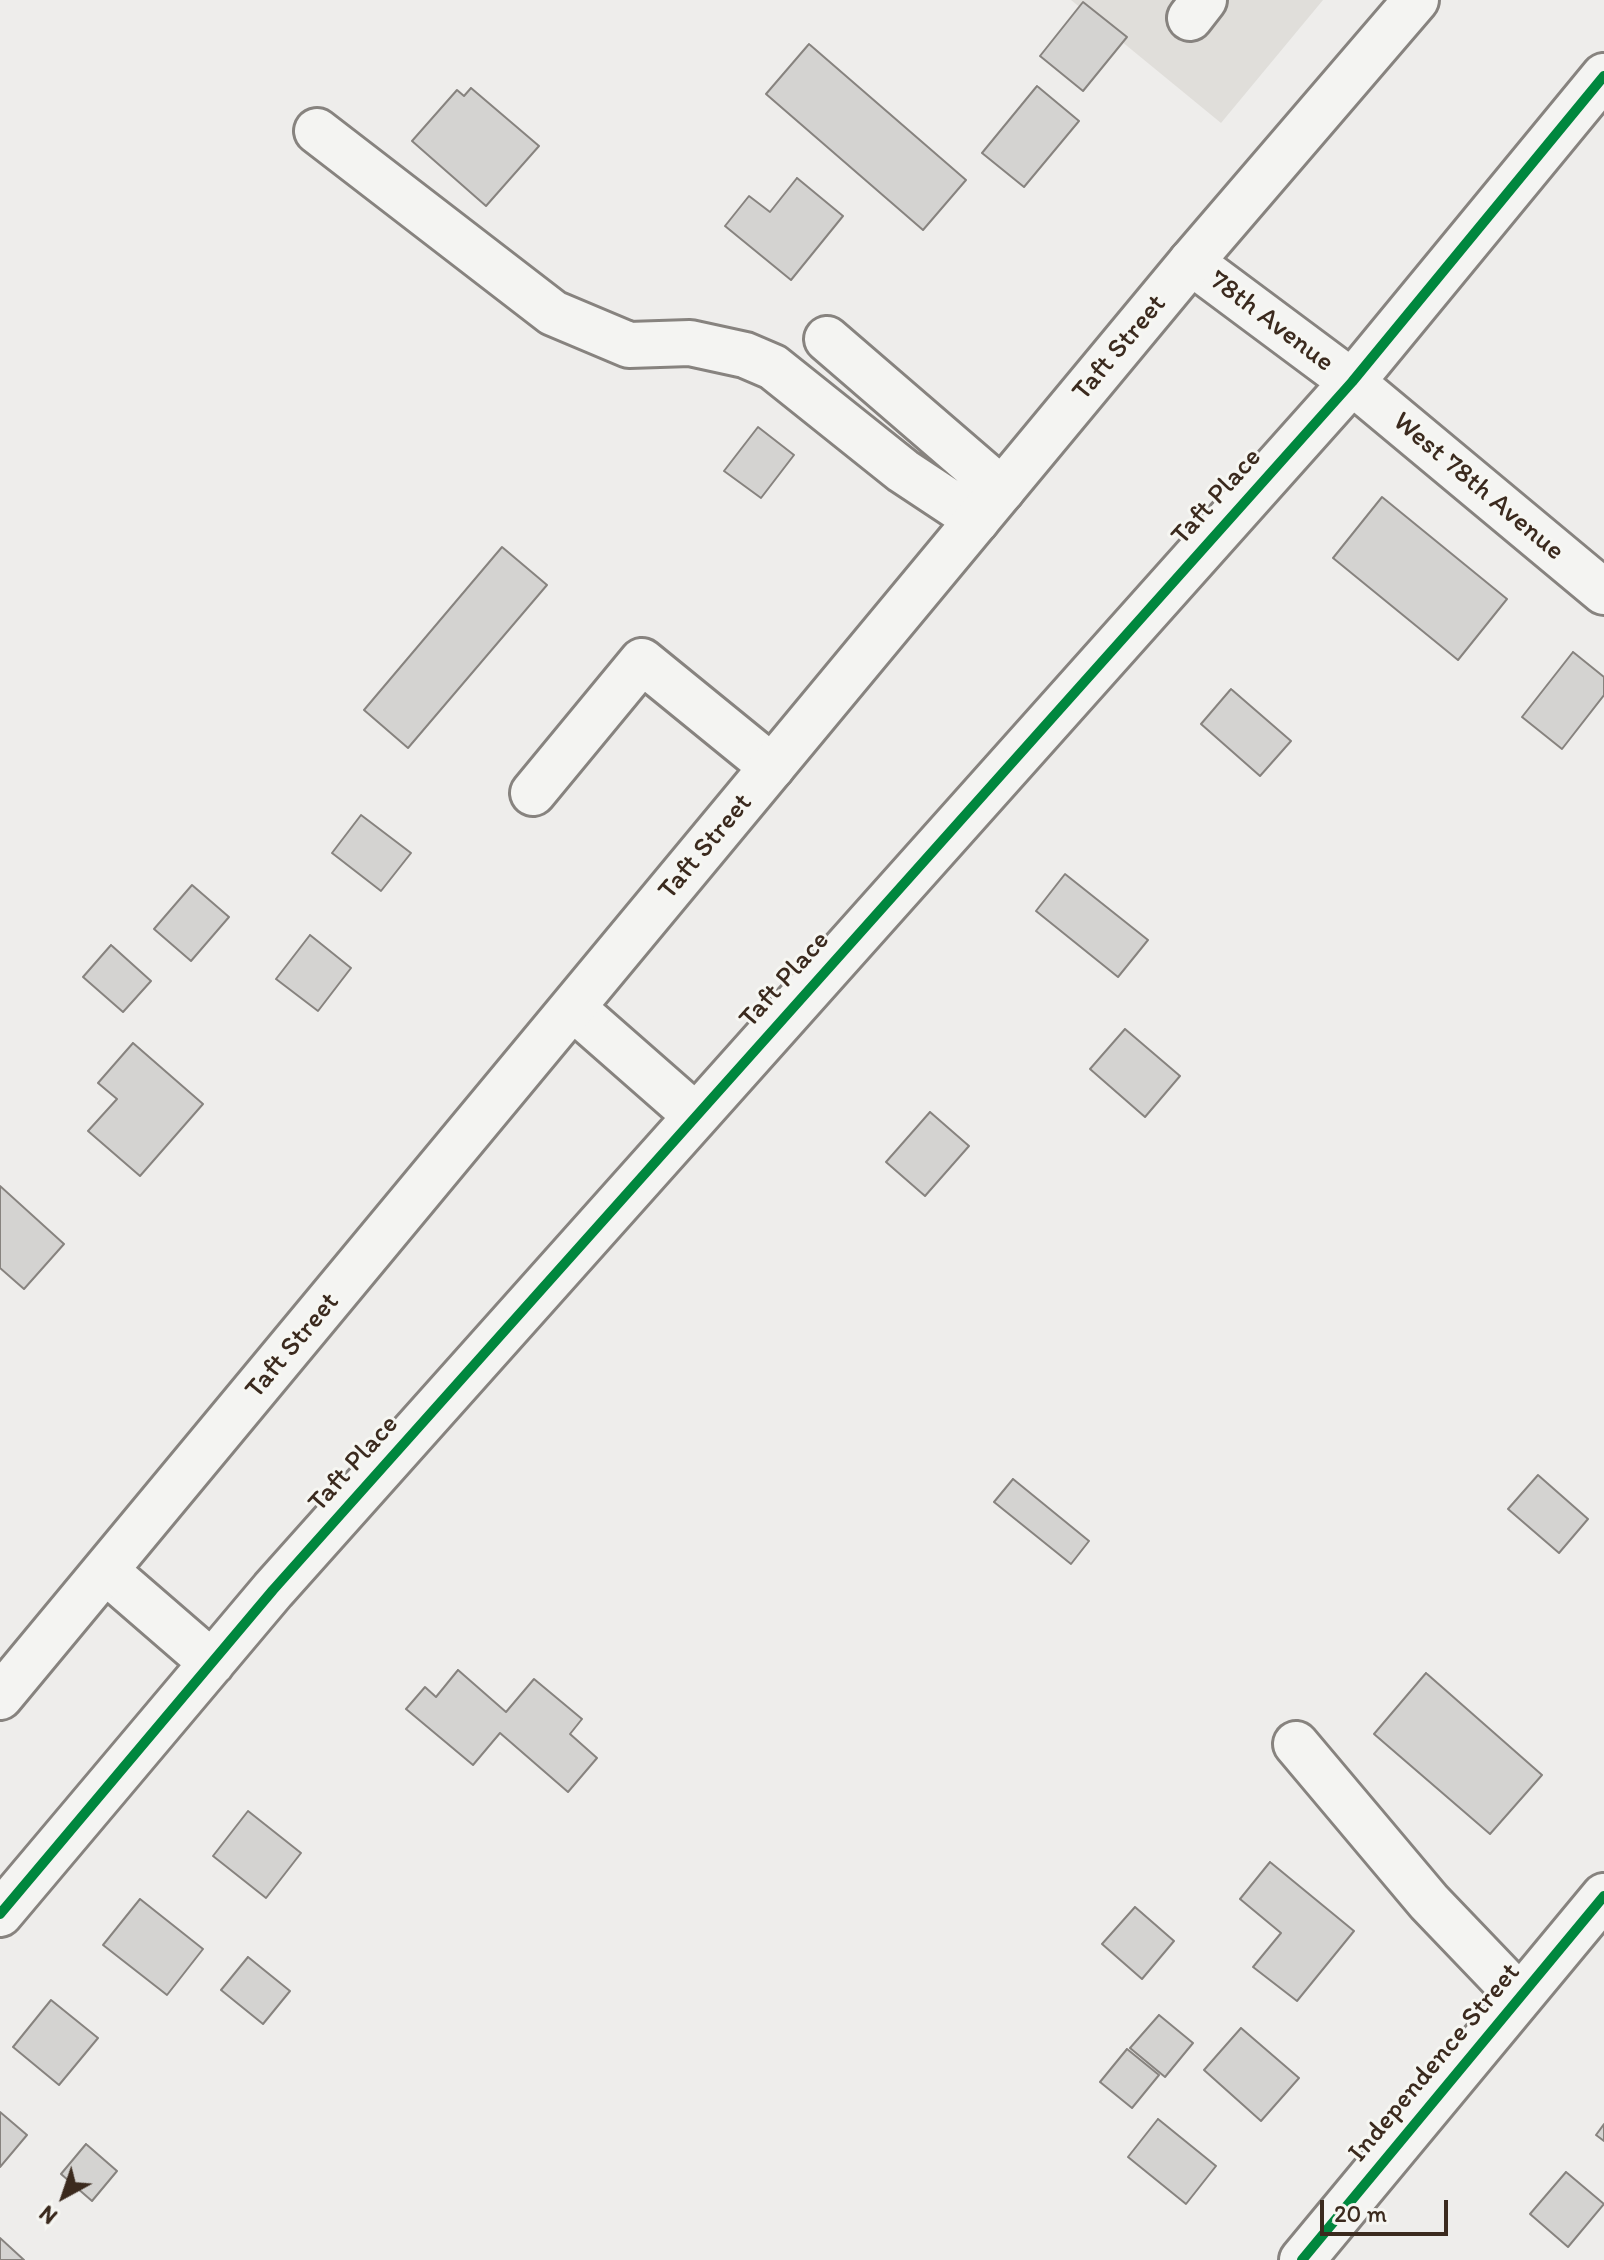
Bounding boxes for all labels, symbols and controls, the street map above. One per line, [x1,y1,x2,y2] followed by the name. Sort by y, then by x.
[1202,264,1340,380] street label: 78th Avenue
[1066,288,1174,408] street label: Taft Street
[1385,406,1571,568] street label: West 78th Avenue
[1165,442,1269,552] street label: Taft Place
[652,787,760,907] street label: Taft Street
[733,925,837,1035] street label: Taft Place
[239,1286,347,1406] street label: Taft Street
[302,1409,406,1519] street label: Taft Place
[1342,1957,1528,2169] street label: Independence Street
[24,2156,104,2236] north arrow
[1324,2184,1452,2234] scale bar
[1334,2199,1387,2228] text: 20 m
[34,2200,63,2230] text: N

